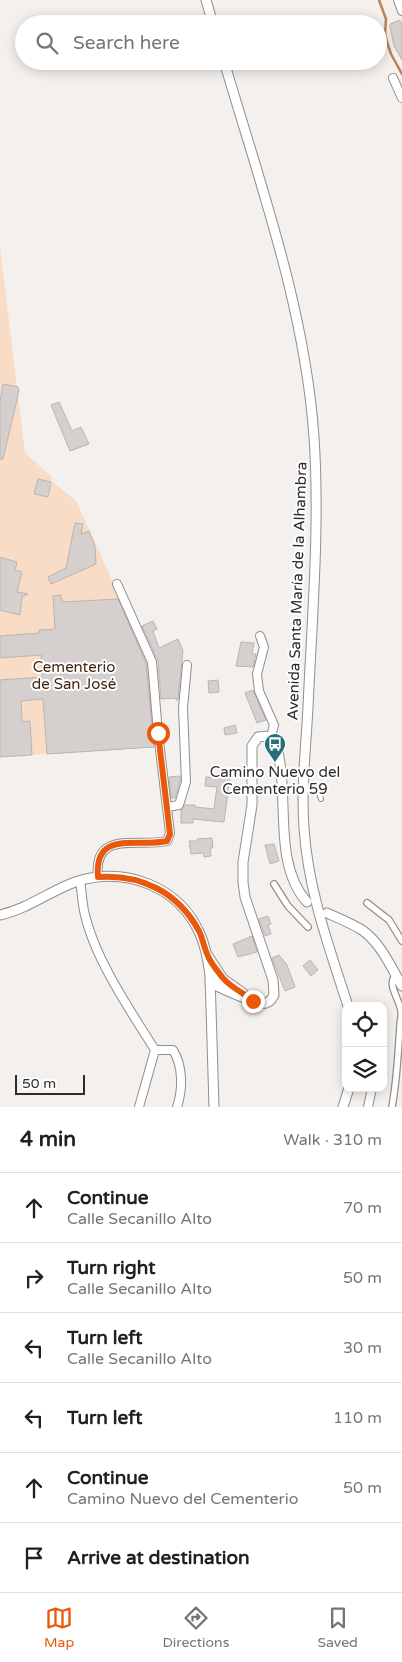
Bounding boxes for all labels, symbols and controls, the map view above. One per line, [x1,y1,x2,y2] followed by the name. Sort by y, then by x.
[15,15,387,70] search box
[33,29,61,57] icon: search
[73,32,180,54] text: Search here
[283,461,311,721] street label: Avenida Santa María de la Alhambra
[32,658,116,693] park label: Cementerio de San José
[147,722,170,745] route start
[263,732,287,763] bus stop icon: Camino Nuevo del Cementerio 59
[210,763,340,798] place label: Camino Nuevo del Cementerio 59
[242,990,265,1013] route end
[342,1002,387,1092] map controls
[342,1002,387,1047] button: locate
[342,1047,387,1092] button: layers
[15,1072,85,1095] scale bar
[22,1075,56,1092] text: 50 m
[20,1127,76,1152] text: 4 min
[283,1130,382,1150] text: Walk · 310 m
[67,1187,149,1209] text: Continue
[20,1194,48,1222] icon: ahead
[343,1198,382,1218] text: 70 m
[67,1209,212,1229] text: Calle Secanillo Alto
[67,1257,155,1279] text: Turn right
[20,1264,48,1292] icon: right
[343,1268,382,1288] text: 50 m
[67,1279,212,1299] text: Calle Secanillo Alto
[67,1327,143,1349] text: Turn left
[20,1334,48,1362] icon: left
[343,1338,382,1358] text: 30 m
[67,1349,212,1369] text: Calle Secanillo Alto
[20,1404,48,1432] icon: left
[67,1407,143,1429] text: Turn left
[333,1408,382,1428] text: 110 m
[67,1467,149,1489] text: Continue
[20,1474,48,1502] icon: ahead
[343,1478,382,1498] text: 50 m
[67,1489,298,1509] text: Camino Nuevo del Cementerio
[20,1544,48,1572] icon: arrive
[67,1547,250,1569] text: Arrive at destination
[44,1604,74,1651] tab: Map
[162,1604,229,1651] tab: Directions
[317,1604,358,1651] tab: Saved

